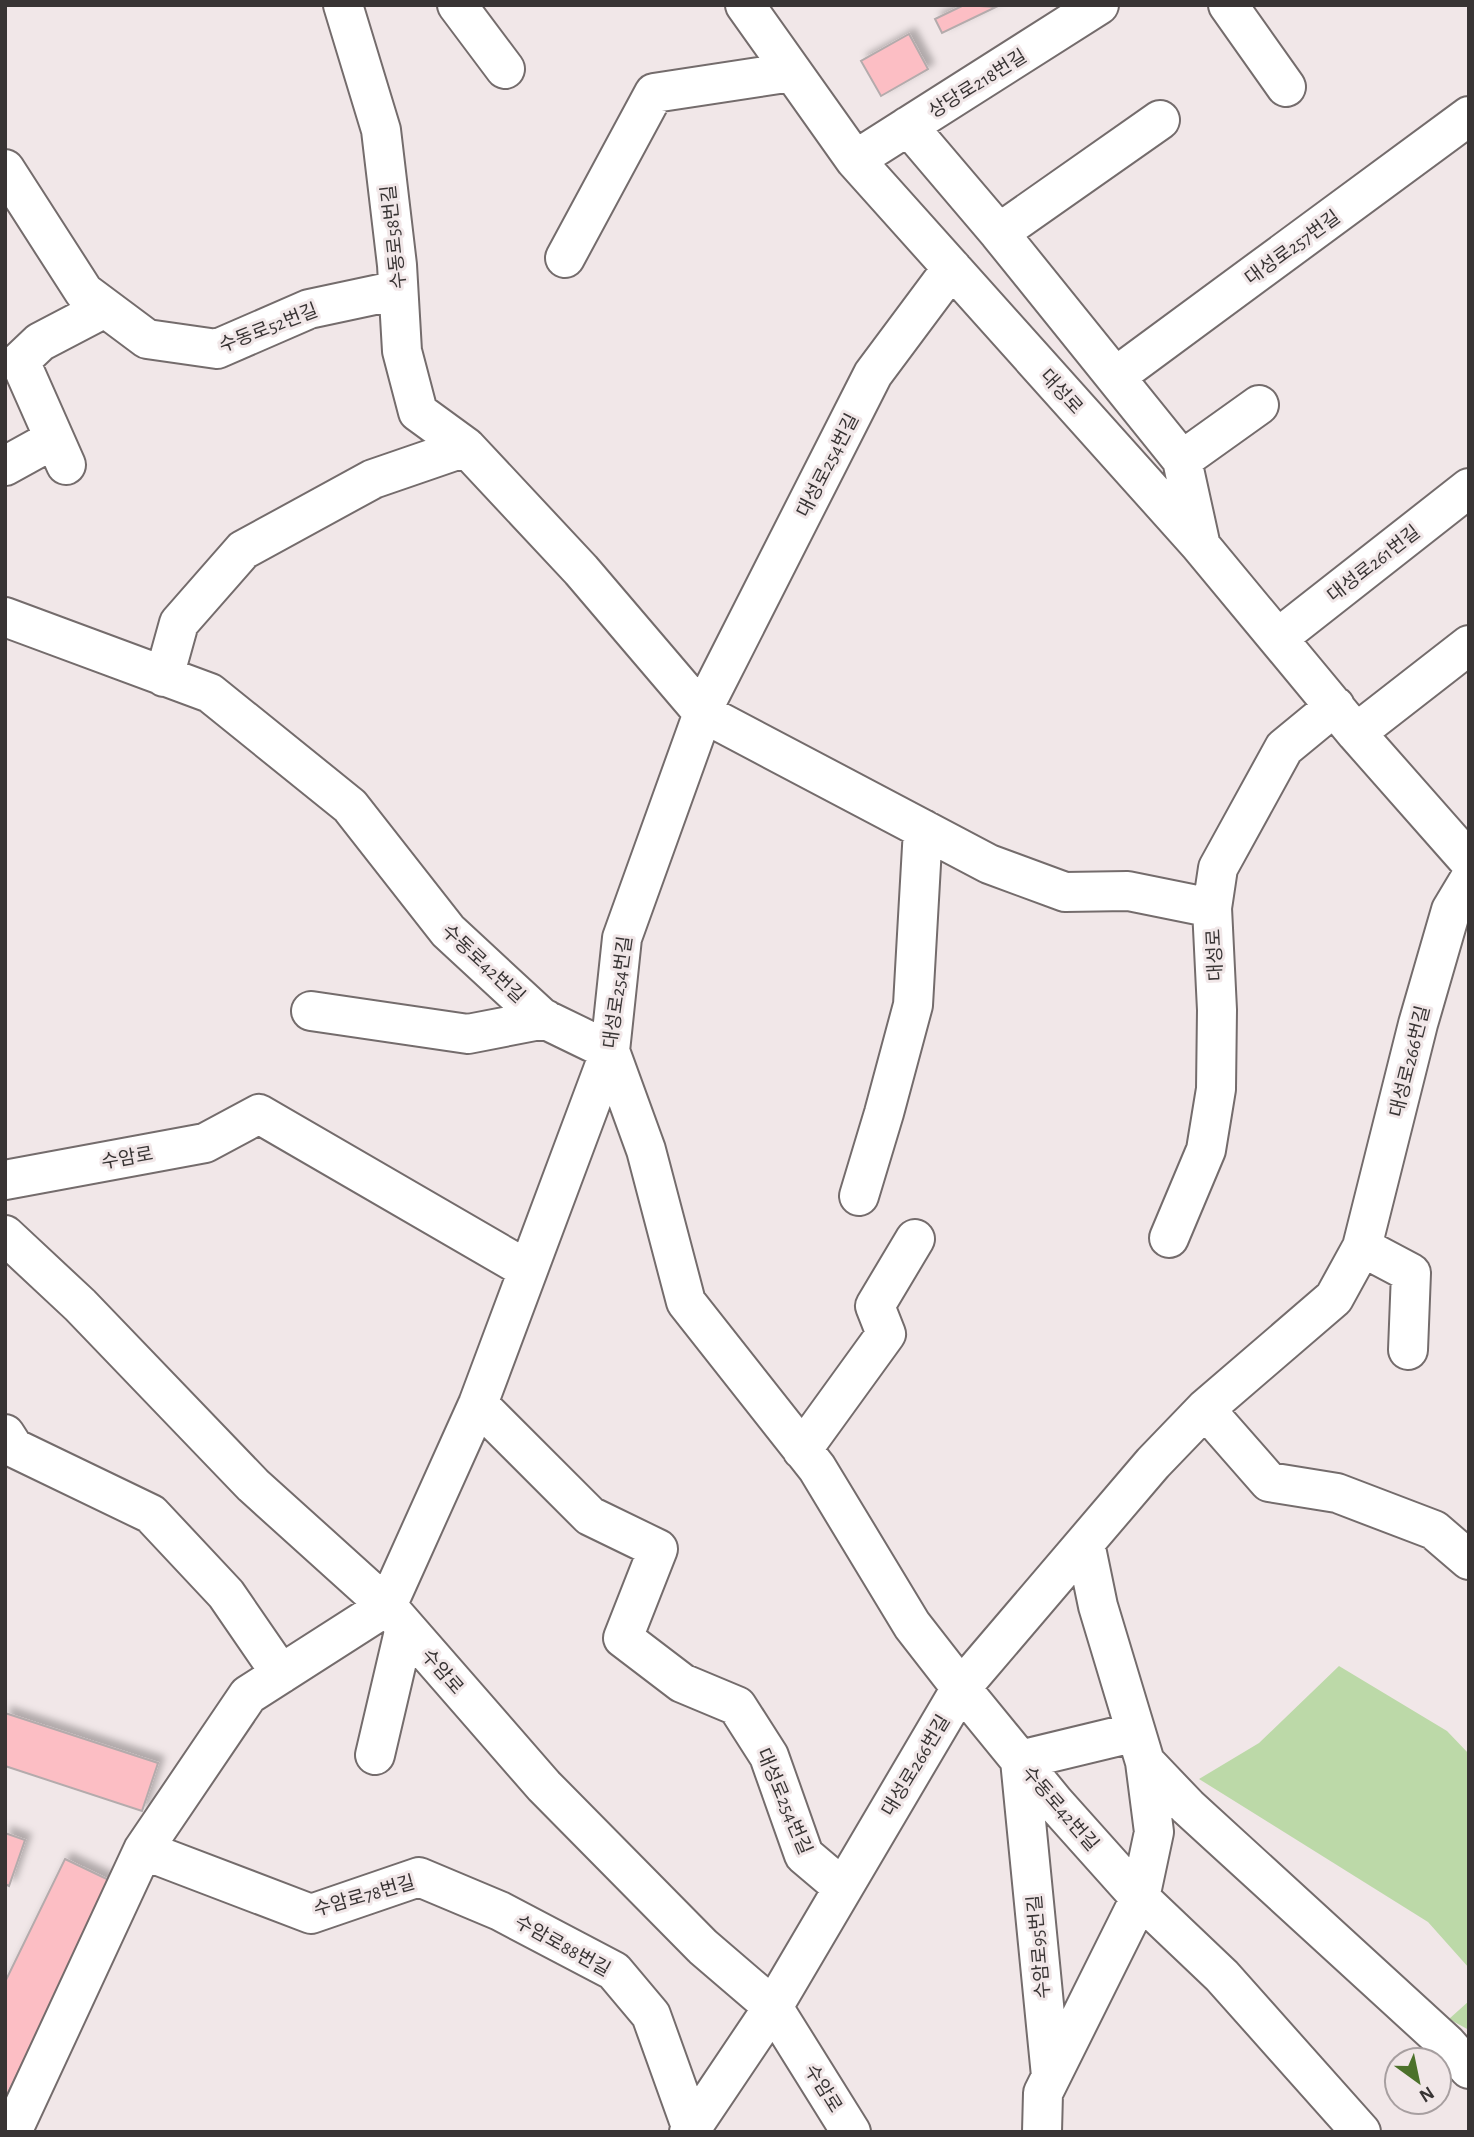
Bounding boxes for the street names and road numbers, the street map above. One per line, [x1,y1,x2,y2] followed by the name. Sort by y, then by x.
[925,46,1030,122] street label: 상당로218번길
[379,184,409,290] street label: 수동로58번길
[1241,207,1344,289] street label: 대성로257번길
[216,300,320,356] street label: 수동로52번길
[1036,365,1086,418] street label: 대성로
[793,411,862,520] street label: 대성로254번길
[1324,522,1424,606] street label: 대성로261번길
[438,921,529,1007] street label: 수동로42번길
[1204,928,1226,982] street label: 대성로
[600,935,636,1050] street label: 대성로254번길
[1386,1004,1433,1119] street label: 대성로266번길
[100,1144,155,1172] street label: 수암로
[417,1645,467,1698] street label: 수암로
[878,1712,954,1819] street label: 대성로266번길
[753,1745,815,1857] street label: 대성로254번길
[1018,1762,1102,1855] street label: 수동로42번길
[311,1872,417,1920] street label: 수암로78번길
[1024,1894,1054,2000] street label: 수암로95번길
[512,1912,613,1980] street label: 수암로88번길
[801,2061,846,2116] street label: 수암로

